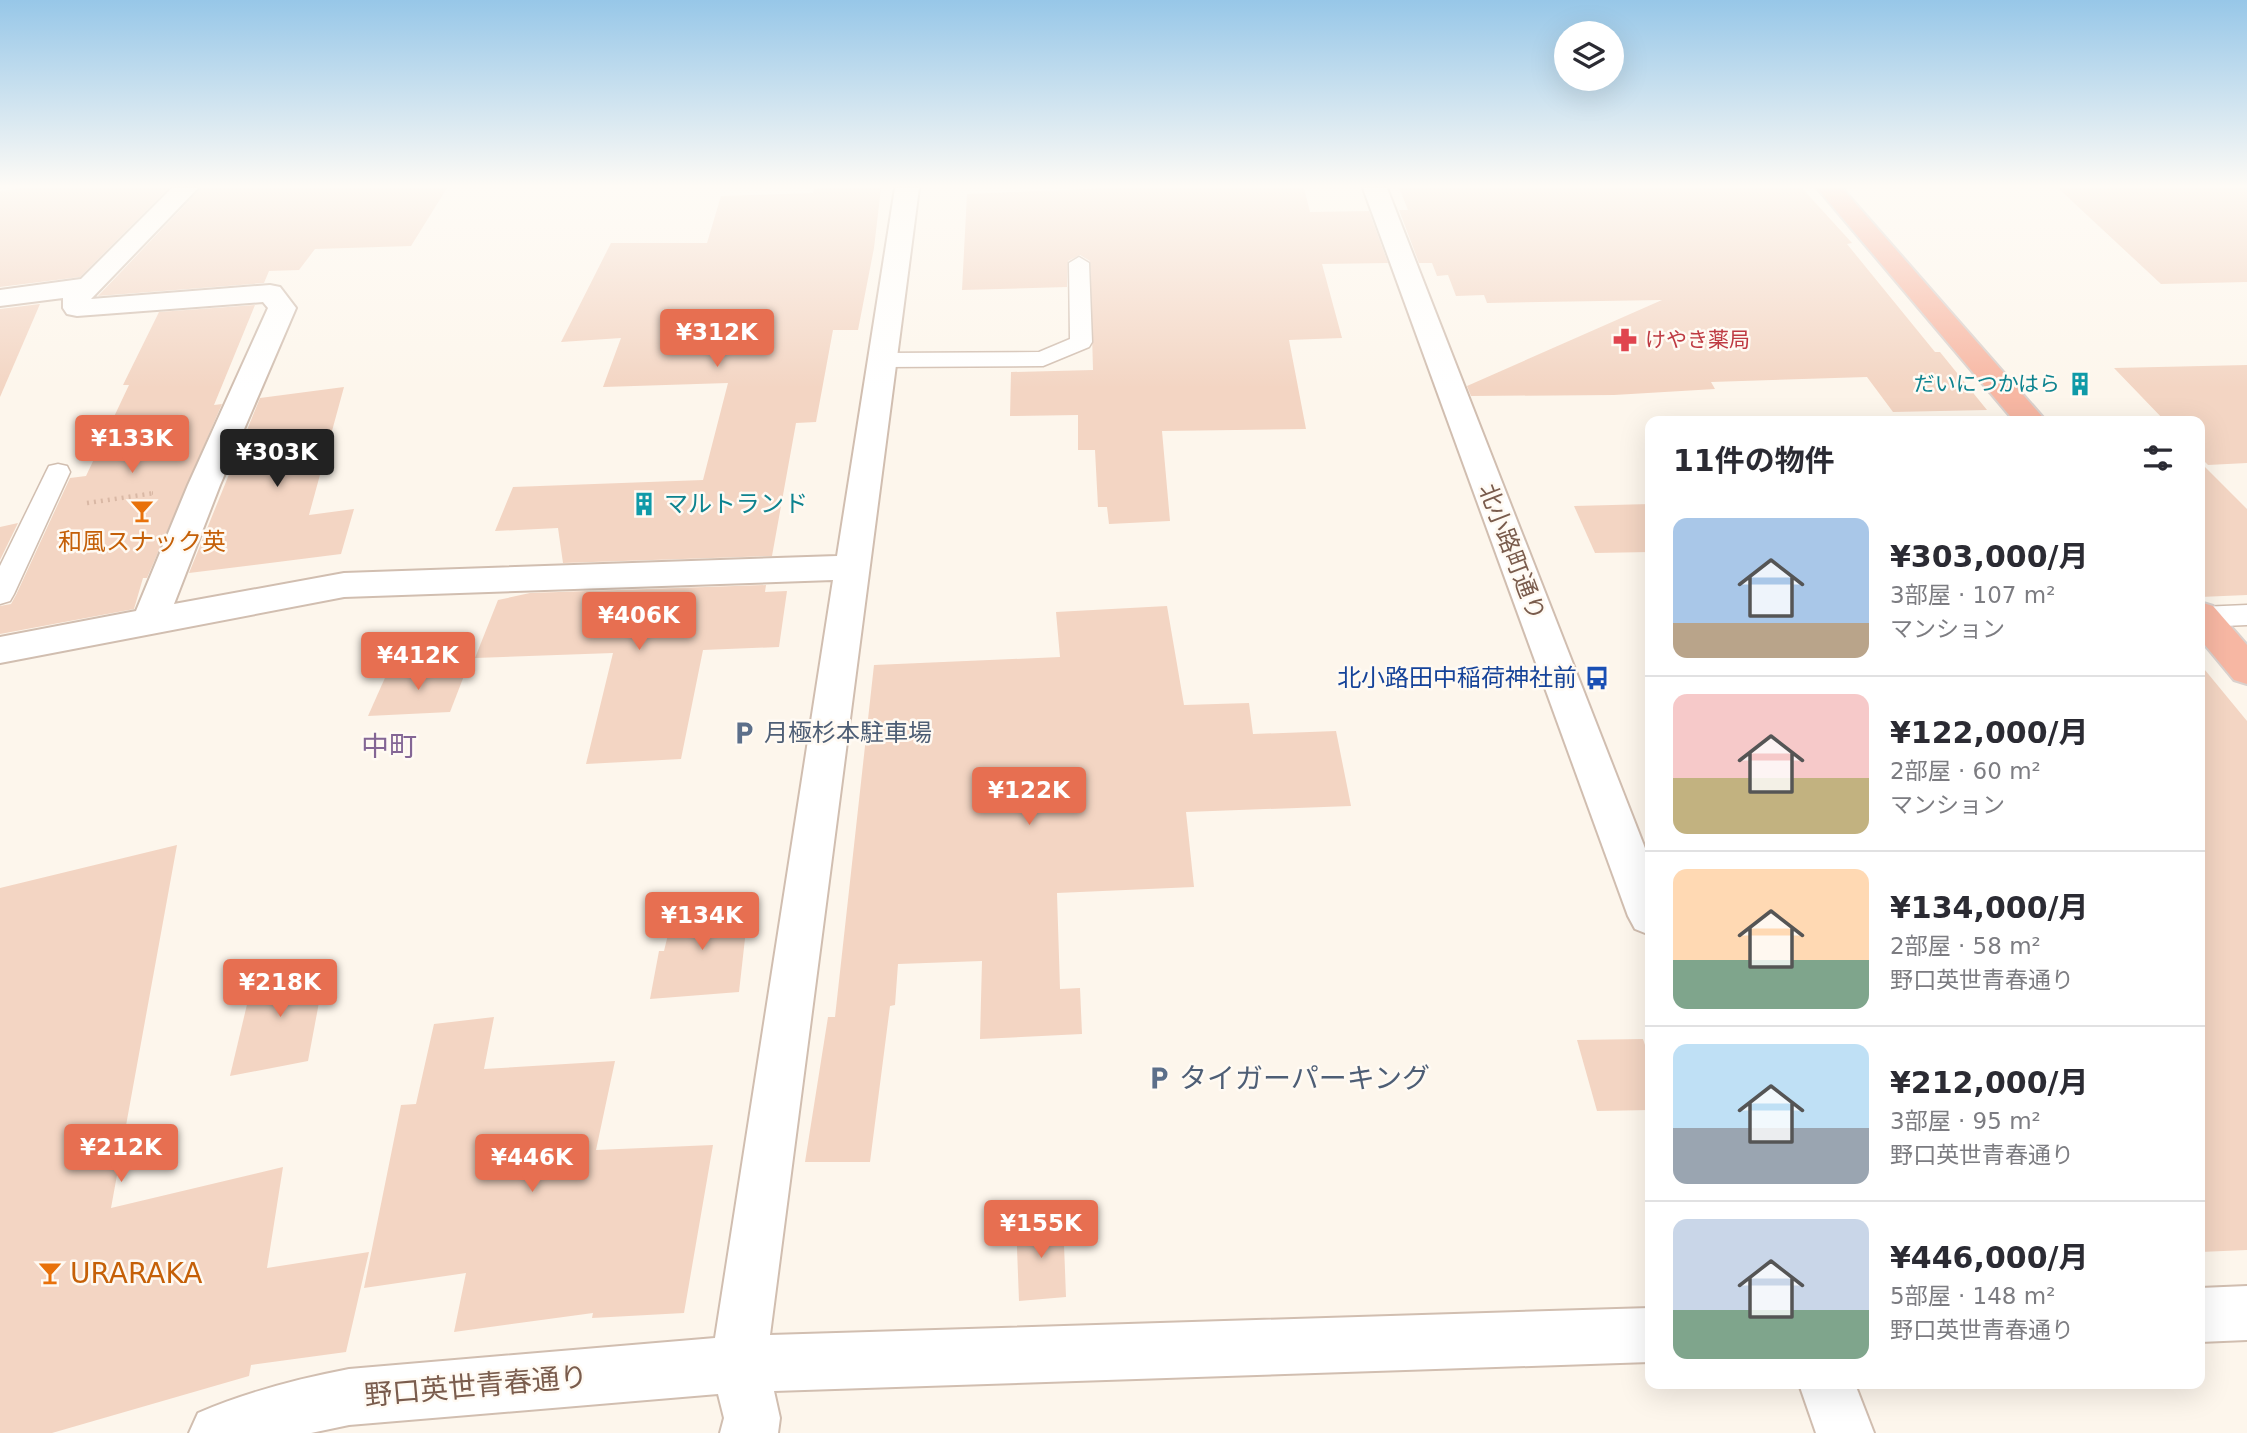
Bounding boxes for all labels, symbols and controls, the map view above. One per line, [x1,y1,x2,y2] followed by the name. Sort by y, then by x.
[1554,21,1624,91] map controls
[1554,21,1624,91] button: layers
[668,310,766,369] pin: ¥312K
[676,319,758,345] text: ¥312K
[1611,326,1639,354] pharmacy icon: けやき薬局
[1645,328,1750,352] place label: けやき薬局
[2066,370,2094,398] building icon: だいにつかはら
[1914,372,2060,396] place label: だいにつかはら
[83,416,181,475] pin: ¥133K
[91,425,173,451] text: ¥133K
[228,430,326,489] pin: ¥303K
[236,439,318,465] text: ¥303K
[2139,439,2177,477] icon: filters
[1673,443,1835,478] text: 11件の物件
[1473,480,1551,624] street label: 北小路町通り
[630,490,658,518] building icon: マルトランド
[664,490,808,518] place label: マルトランド
[128,497,156,525] bar icon: 和風スナック英
[58,528,226,556] place label: 和風スナック英
[1890,539,2088,574] text: ¥303,000/月
[1729,546,1813,630] icon: home
[1890,582,2055,608] text: 3部屋 · 107 m²
[590,592,688,652] pin: ¥406K
[598,602,680,628] text: ¥406K
[1890,616,2005,642] text: マンション
[369,632,467,692] pin: ¥412K
[377,642,459,668] text: ¥412K
[1337,664,1577,692] place label: 北小路田中稲荷神社前
[1583,664,1611,692] bus stop icon: 北小路田中稲荷神社前
[1890,715,2088,750] text: ¥122,000/月
[730,719,758,747] parking icon: 月極杉本駐車場
[764,719,932,747] place label: 月極杉本駐車場
[1729,722,1813,806] icon: home
[361,730,417,763] district label: 中町
[1890,758,2041,784] text: 2部屋 · 60 m²
[980,768,1078,827] pin: ¥122K
[988,777,1070,803] text: ¥122K
[1890,792,2005,818] text: マンション
[1890,890,2088,925] text: ¥134,000/月
[653,892,751,952] pin: ¥134K
[1729,897,1813,981] icon: home
[661,902,743,928] text: ¥134K
[1890,933,2041,959] text: 2部屋 · 58 m²
[231,960,329,1019] pin: ¥218K
[1890,967,2074,993] text: 野口英世青春通り
[239,969,321,995] text: ¥218K
[1179,1062,1430,1095] place label: タイガーパーキング
[1145,1064,1173,1092] parking icon: タイガーパーキング
[1890,1065,2088,1100] text: ¥212,000/月
[1729,1072,1813,1156] icon: home
[1890,1108,2041,1134] text: 3部屋 · 95 m²
[72,1124,170,1184] pin: ¥212K
[80,1134,162,1160] text: ¥212K
[483,1134,581,1194] pin: ¥446K
[1890,1142,2074,1168] text: 野口英世青春通り
[491,1144,573,1170] text: ¥446K
[992,1200,1090,1260] pin: ¥155K
[1000,1210,1082,1236] text: ¥155K
[1890,1240,2088,1275] text: ¥446,000/月
[1729,1247,1813,1331] icon: home
[70,1257,202,1290] place label: URARAKA
[36,1259,64,1287] bar icon: URARAKA
[1890,1283,2055,1309] text: 5部屋 · 148 m²
[1890,1317,2074,1343] text: 野口英世青春通り
[363,1360,589,1412] street label: 野口英世青春通り

